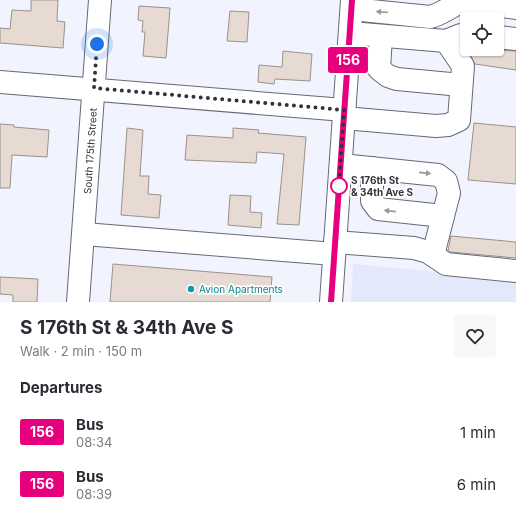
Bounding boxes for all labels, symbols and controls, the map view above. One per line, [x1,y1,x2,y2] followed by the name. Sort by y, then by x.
[376,9,388,16] one-way arrow
[460,12,504,56] map controls
[460,12,504,56] button: locate
[87,34,107,54] your location
[325,47,371,73] line badge: 156
[336,51,360,68] text: 156
[81,107,99,194] street label: South 175th Street
[419,170,431,177] one-way arrow
[351,174,414,198] place label: S 176th St & 34th Ave S
[330,177,348,195] marker: S 176th St & 34th Ave S
[384,207,396,214] one-way arrow
[199,283,283,295] place label: Avion Apartments
[186,284,196,294] marker: Avion Apartments
[454,315,496,357] button: heart
[20,316,233,339] text: S 176th St & 34th Ave S
[20,343,142,359] text: Walk · 2 min · 150 m
[20,378,102,397] text: Departures
[76,415,104,434] text: Bus
[30,423,54,440] text: 156
[460,423,496,442] text: 1 min
[76,434,112,450] text: 08:34
[76,467,104,486] text: Bus
[30,475,54,492] text: 156
[457,475,496,494] text: 6 min
[76,486,112,502] text: 08:39

